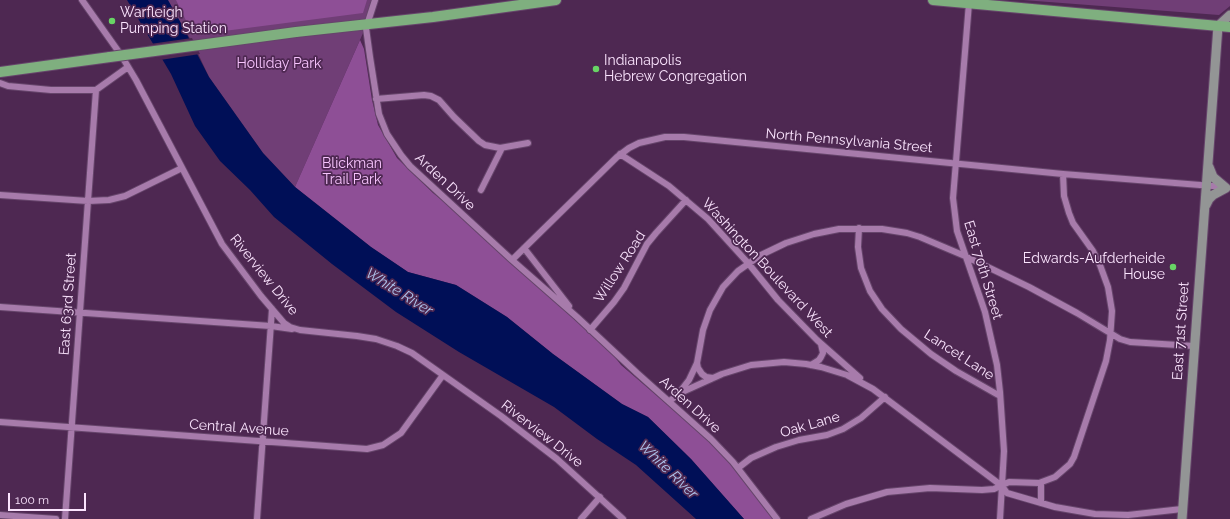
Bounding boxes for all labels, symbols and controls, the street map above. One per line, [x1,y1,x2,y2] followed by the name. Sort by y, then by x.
[120,5,227,38] place label: Warfleigh Pumping Station
[107,16,117,26] marker: Warfleigh Pumping Station
[604,53,747,86] place label: Indianapolis Hebrew Congregation
[236,56,322,72] park label: Holliday Park
[591,64,601,74] marker: Indianapolis Hebrew Congregation
[765,125,933,157] street label: North Pennsylvania Street
[411,150,479,214] street label: Arden Drive
[322,156,382,188] park label: Blickman Trail Park
[698,195,836,341] street label: Washington Boulevard West
[960,219,1006,321] street label: East 70th Street
[591,228,649,306] street label: Willow Road
[226,231,302,319] street label: Riverview Drive
[1023,251,1165,284] place label: Edwards-Aufderheide House
[56,252,80,356] street label: East 63rd Street
[1168,262,1178,272] marker: Edwards-Aufderheide House
[362,264,436,320] water label: White River
[1169,281,1193,381] street label: East 71st Street
[921,326,997,384] street label: Lancet Lane
[656,373,724,437] street label: Arden Drive
[498,397,586,471] street label: Riverview Drive
[778,408,842,442] street label: Oak Lane
[189,416,289,440] street label: Central Avenue
[634,437,702,503] water label: White River
[10,485,88,511] scale bar
[15,493,49,507] text: 100 m

